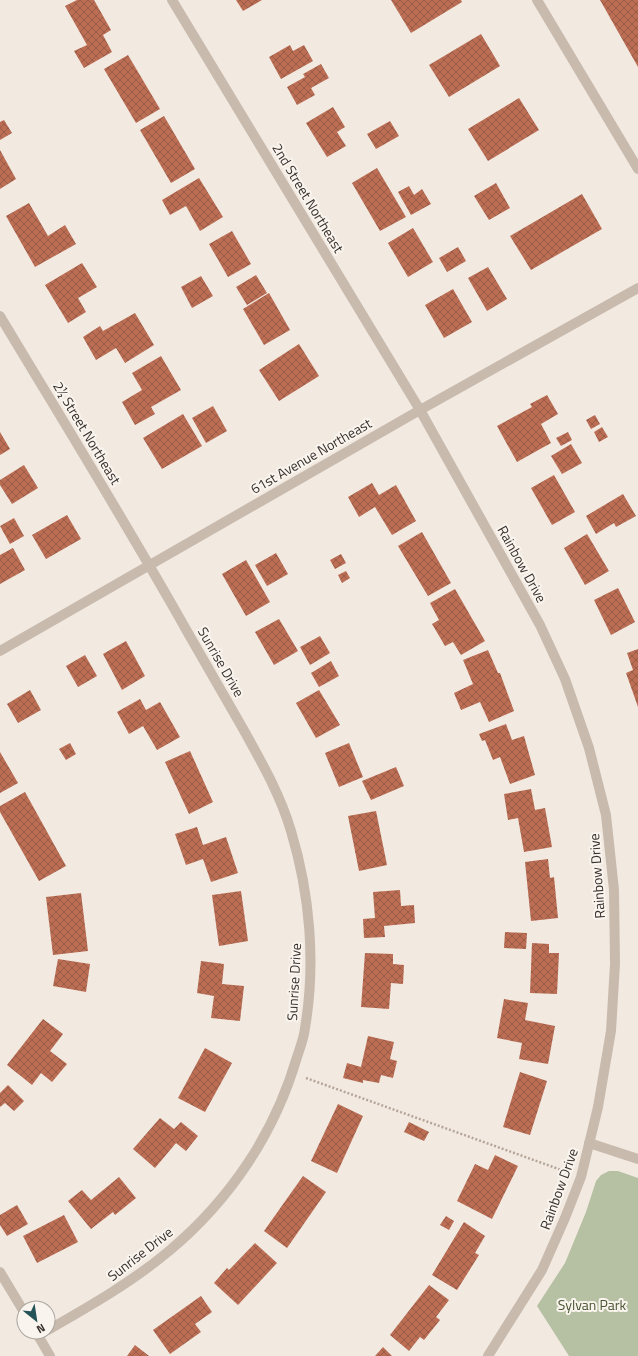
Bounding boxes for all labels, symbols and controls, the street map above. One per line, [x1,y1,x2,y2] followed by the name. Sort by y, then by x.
[267,139,350,257] street label: 2nd Street Northeast
[48,377,127,488] street label: 2½ Street Northeast
[246,412,375,499] street label: 61st Avenue Northeast
[493,521,552,606] street label: Rainbow Drive
[193,623,250,701] street label: Sunrise Drive
[583,833,610,919] street label: Rainbow Drive
[281,943,306,1021] street label: Sunrise Drive
[534,1145,583,1232] street label: Rainbow Drive
[103,1221,177,1286] street label: Sunrise Drive
[558,1294,627,1315] park label: Sylvan Park
[16,1300,56,1340] north arrow
[34,1320,48,1337] text: N

